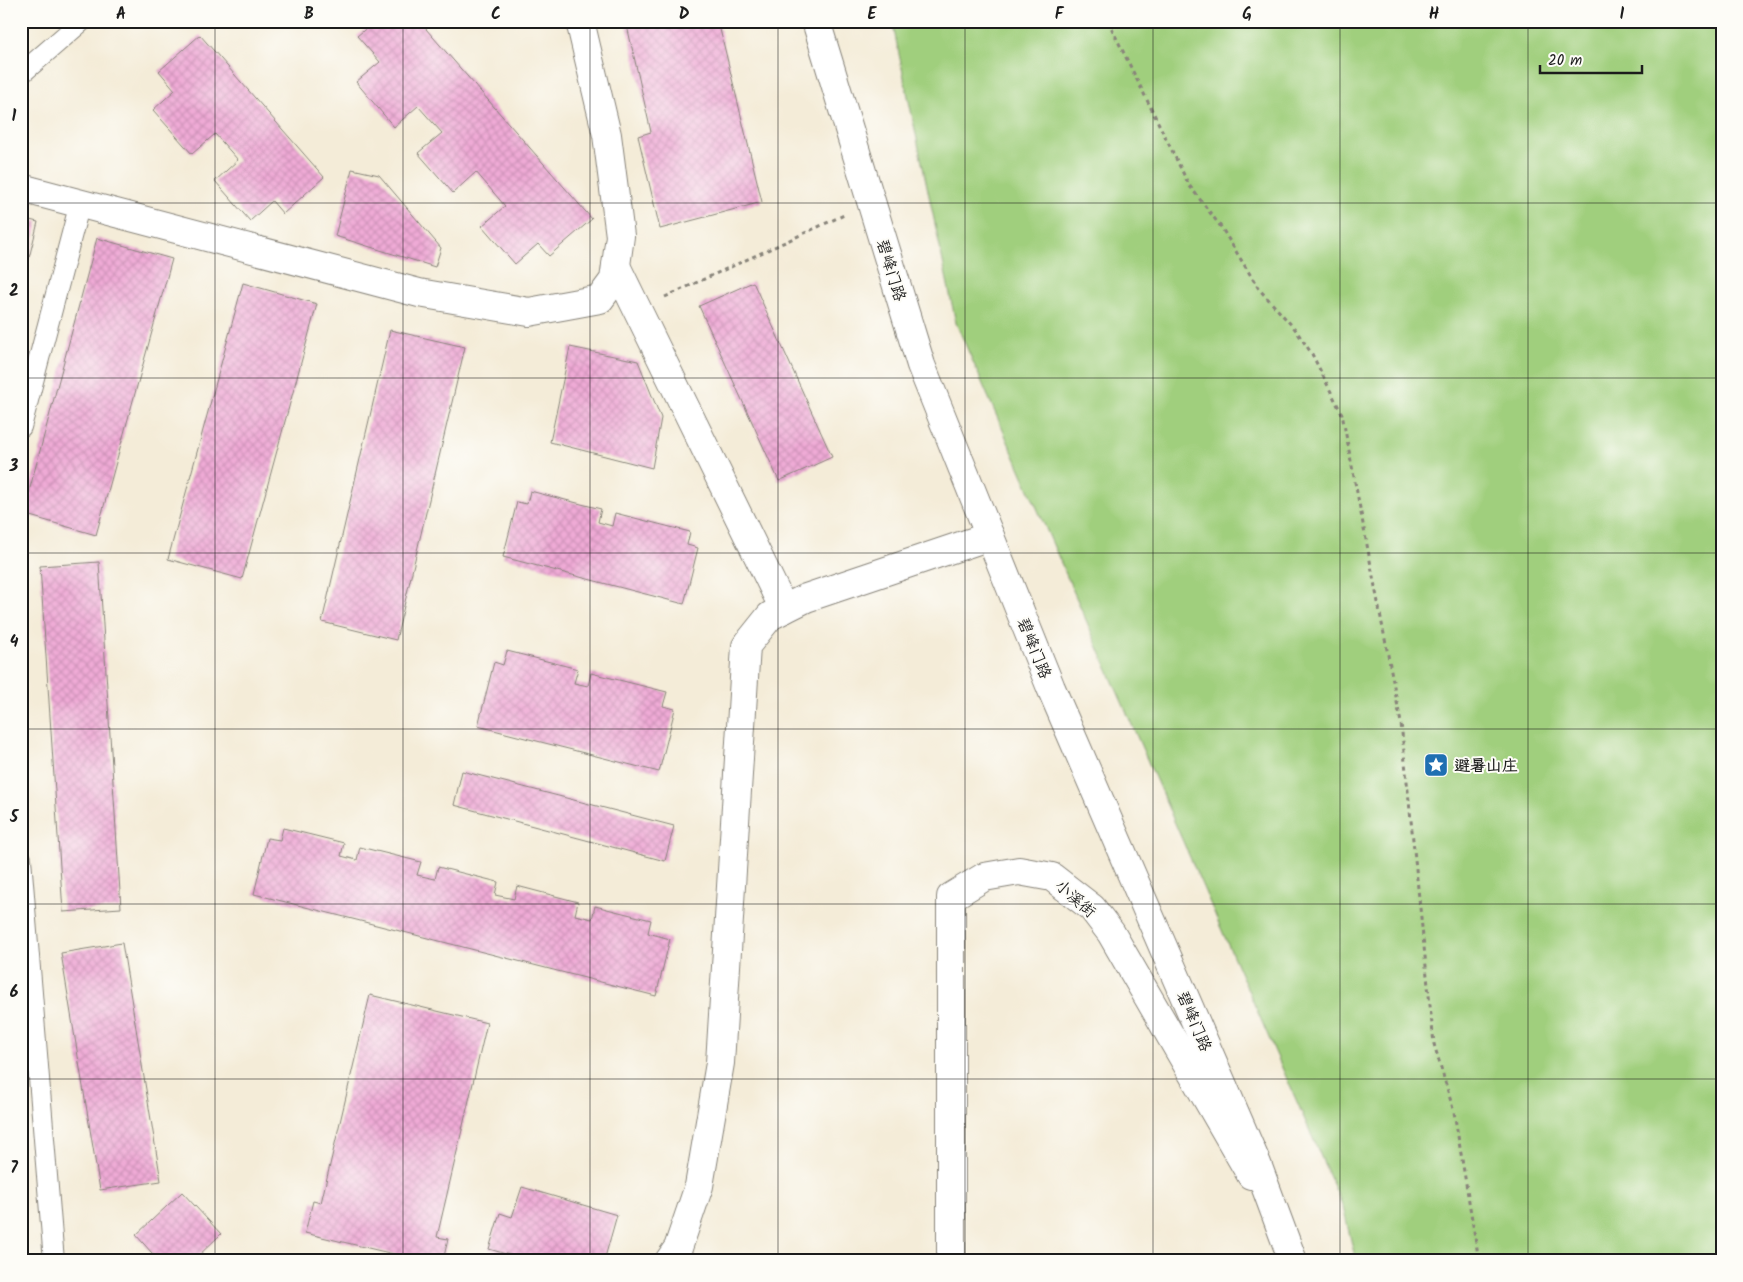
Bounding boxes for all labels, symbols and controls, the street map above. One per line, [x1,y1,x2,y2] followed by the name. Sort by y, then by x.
[116,2,126,27] text: A
[304,2,314,27] text: B
[491,2,501,27] text: C
[679,2,690,27] text: D
[868,2,878,27] text: E
[1055,2,1065,27] text: F
[1242,2,1252,27] text: G
[1429,2,1439,27] text: H
[1620,2,1625,27] text: I
[1540,42,1643,74] scale bar
[1548,49,1582,73] text: 20 m
[12,104,17,129] text: 1
[869,236,912,305] street label: 碧峰门路
[9,279,19,304] text: 2
[9,454,19,479] text: 3
[1010,614,1057,683] street label: 碧峰门路
[10,630,19,655] text: 4
[1423,752,1449,778] place icon: 避暑山庄
[1454,754,1518,779] place label: 避暑山庄
[9,805,20,830] text: 5
[1049,874,1101,924] street label: 小溪街
[10,980,19,1005] text: 6
[1170,987,1218,1056] street label: 碧峰门路
[10,1156,18,1181] text: 7

